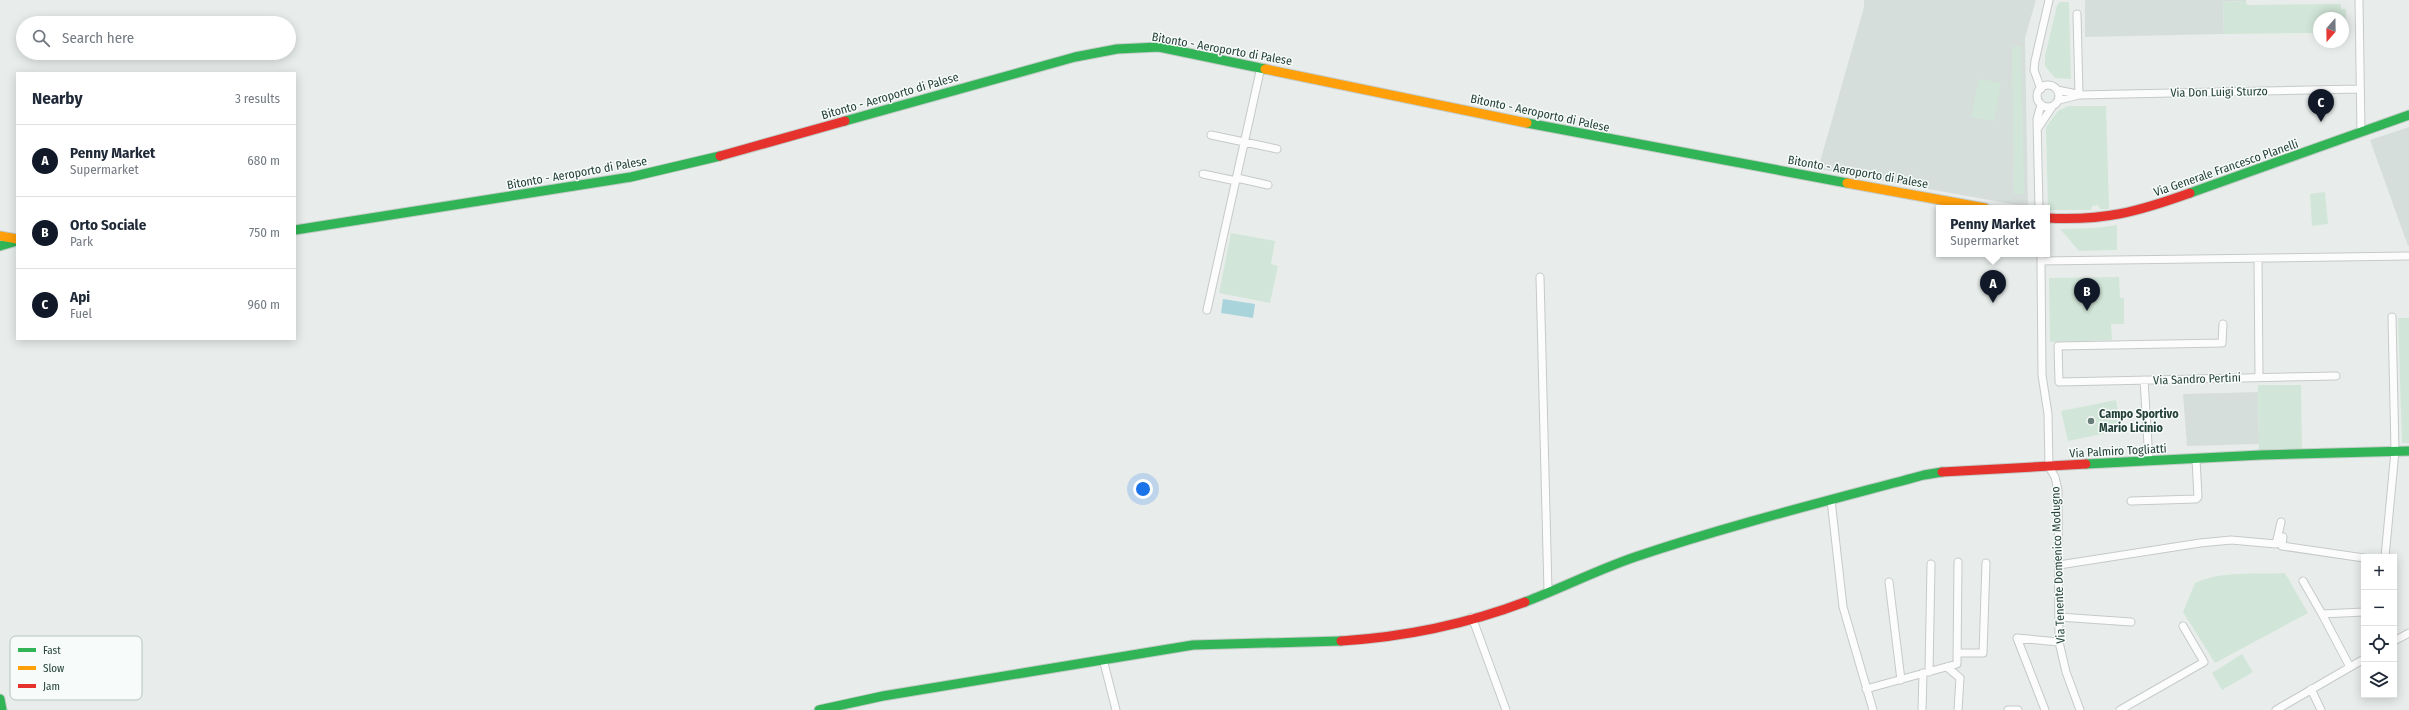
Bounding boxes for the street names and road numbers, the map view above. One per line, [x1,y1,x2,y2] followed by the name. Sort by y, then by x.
[1151,30,1293,68] street label: Bitonto - Aeroporto di Palese
[820,70,960,122] street label: Bitonto - Aeroporto di Palese
[2170,84,2268,100] street label: Via Don Luigi Sturzo
[1469,91,1611,135] street label: Bitonto - Aeroporto di Palese
[2152,137,2300,199] street label: Via Generale Francesco Planelli
[1787,153,1929,191] street label: Bitonto - Aeroporto di Palese
[506,154,648,192] street label: Bitonto - Aeroporto di Palese
[2153,370,2241,388] street label: Via Sandro Pertini
[2069,441,2167,461] street label: Via Palmiro Togliatti
[2048,486,2068,644] street label: Via Tenente Domenico Modugno

